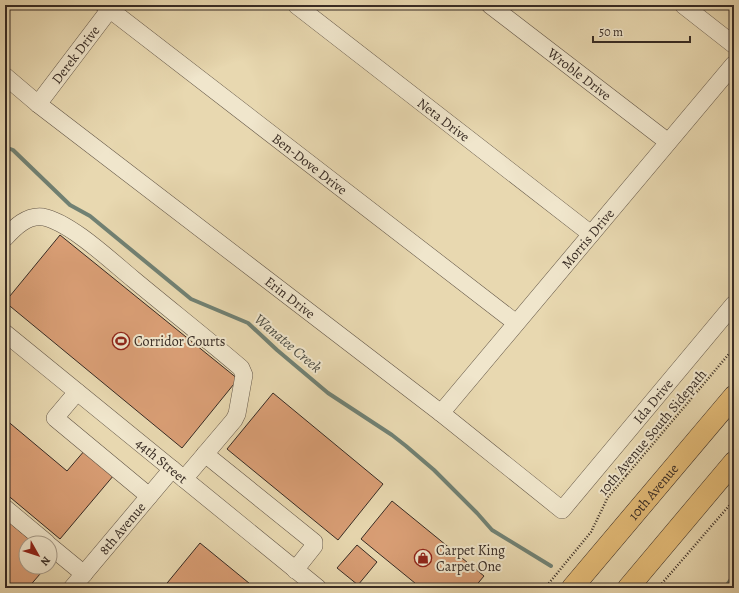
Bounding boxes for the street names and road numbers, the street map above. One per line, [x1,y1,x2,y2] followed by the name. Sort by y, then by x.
[47,22,104,88] street label: Derek Drive
[543,43,615,105] street label: Wroble Drive
[413,94,474,146] street label: Neta Drive
[268,129,351,199] street label: Ben-Dove Drive
[557,205,619,273] street label: Morris Drive
[261,272,319,323] street label: Erin Drive
[594,366,710,498] street label: 10th Avenue South Sidepath
[629,375,678,428] street label: Ida Drive
[131,434,192,488] street label: 44th Street
[624,460,682,524] street label: 10th Avenue
[95,498,150,559] street label: 8th Avenue

